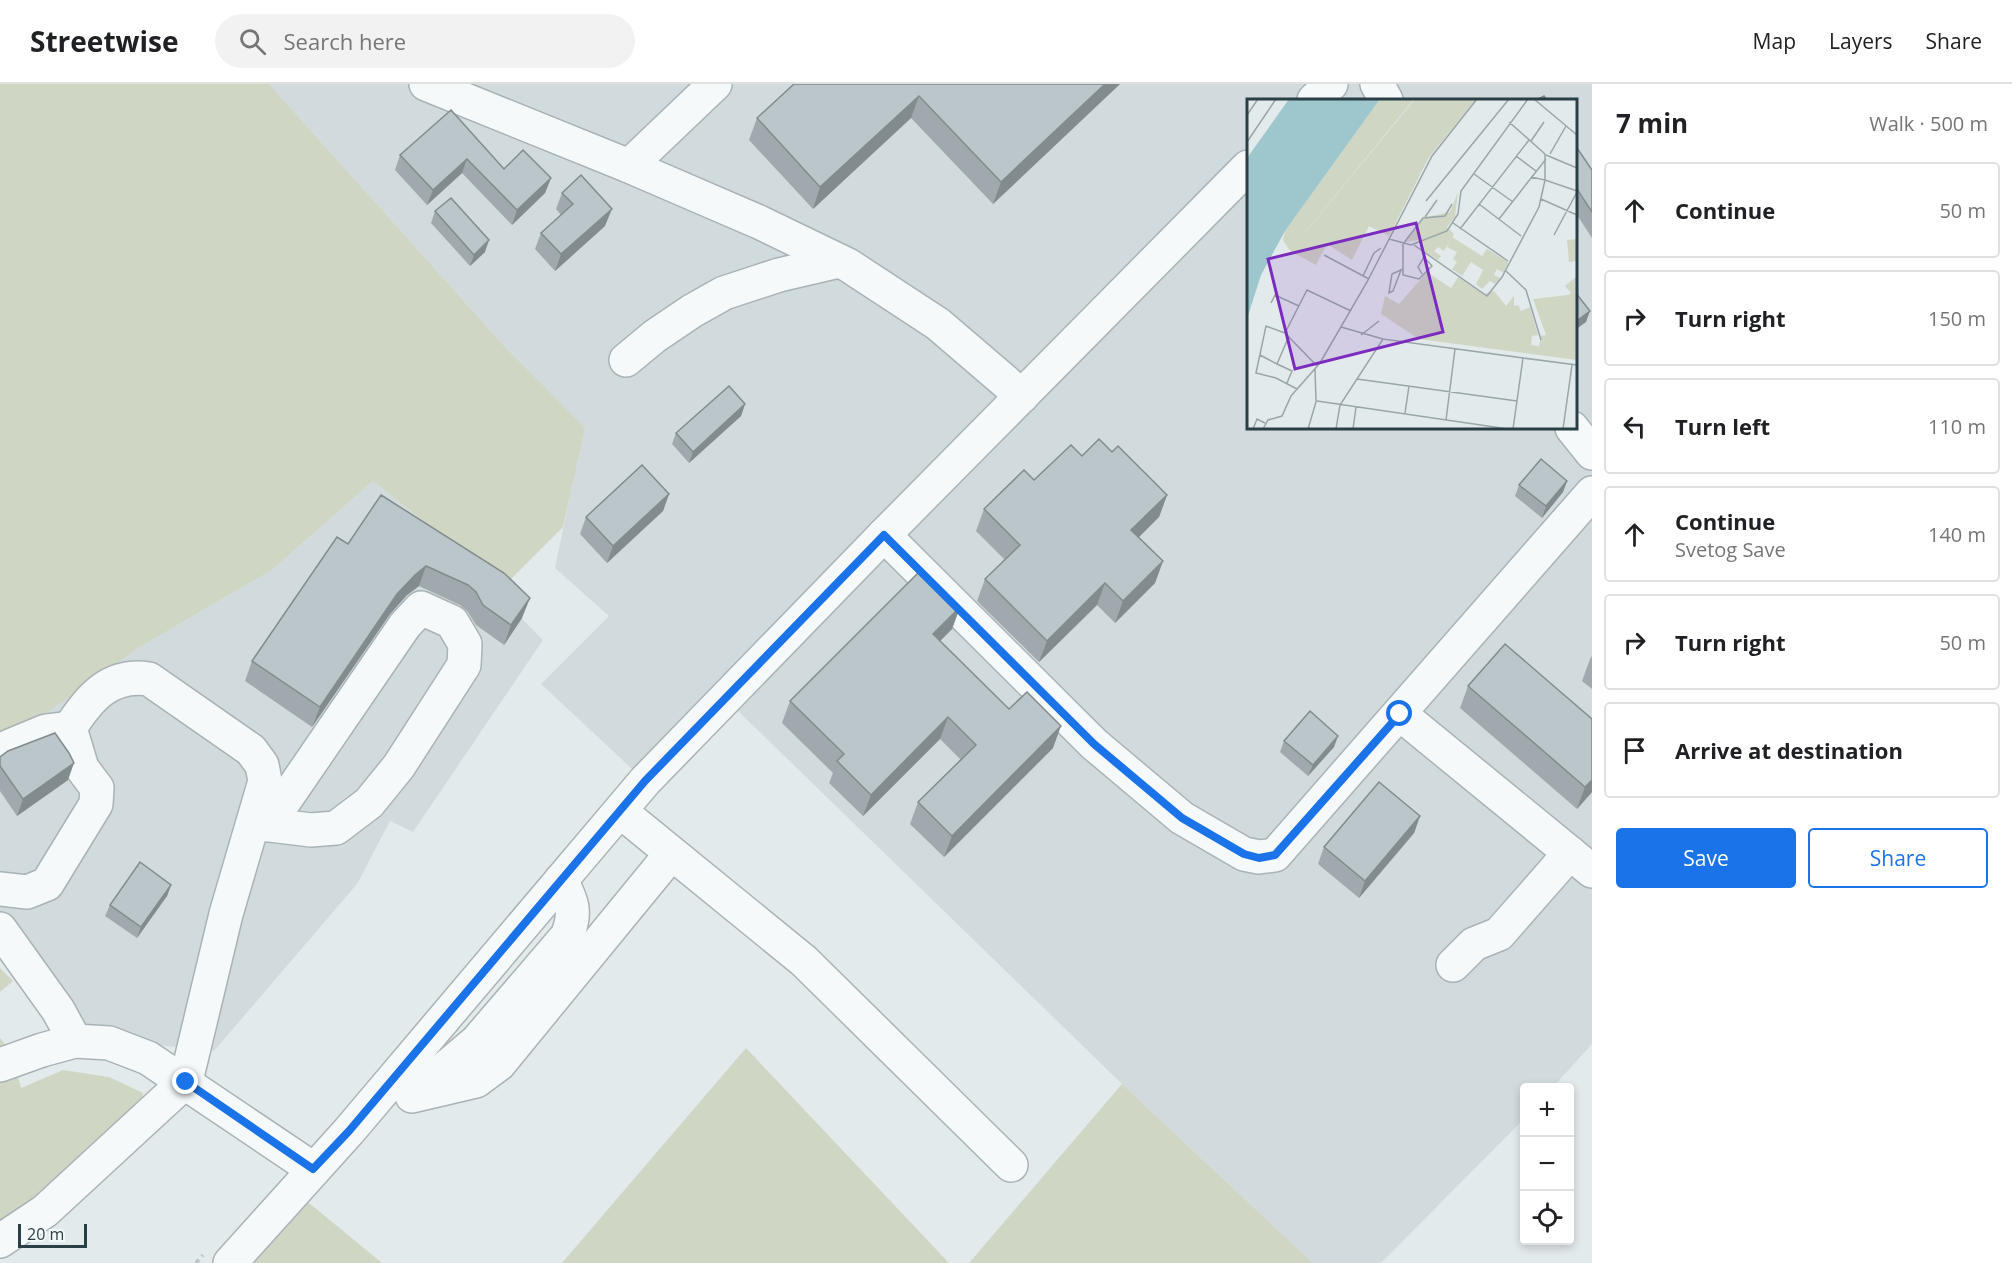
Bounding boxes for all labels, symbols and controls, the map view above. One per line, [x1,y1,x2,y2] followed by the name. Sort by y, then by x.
[215,14,635,68] search box
[30,22,179,60] text: Streetwise
[236,25,269,58] icon: search
[284,26,406,56] text: Search here
[1753,27,1796,55] text: Map
[1829,27,1893,55] text: Layers
[1926,27,1982,55] text: Share
[1247,99,1577,429] inset map
[1616,105,1688,141] text: 7 min
[1869,110,1988,137] text: Walk · 500 m
[1618,194,1651,227] icon: ahead
[1675,195,1775,225] text: Continue
[1939,197,1986,224] text: 50 m
[1618,302,1651,335] icon: right
[1675,303,1786,333] text: Turn right
[1928,305,1986,332] text: 150 m
[1618,410,1651,443] icon: left
[1675,411,1770,441] text: Turn left
[1928,413,1986,440] text: 110 m
[1675,506,1775,536] text: Continue
[1618,518,1651,551] icon: ahead
[1928,521,1986,548] text: 140 m
[1675,536,1786,563] text: Svetog Save
[1618,626,1651,659] icon: right
[1675,627,1786,657] text: Turn right
[1939,629,1986,656] text: 50 m
[1386,700,1412,726] route start
[1618,734,1651,767] icon: arrive
[1675,735,1903,765] text: Arrive at destination
[1616,828,1796,888] button: Save
[1808,828,1988,888] button: Share
[172,1068,198,1094] route end
[1520,1083,1574,1245] map controls
[1520,1083,1574,1137] button: +
[1520,1137,1574,1191] button: −
[1520,1191,1574,1245] button: locate
[18,1221,87,1248] scale bar
[27,1223,64,1245] text: 20 m

